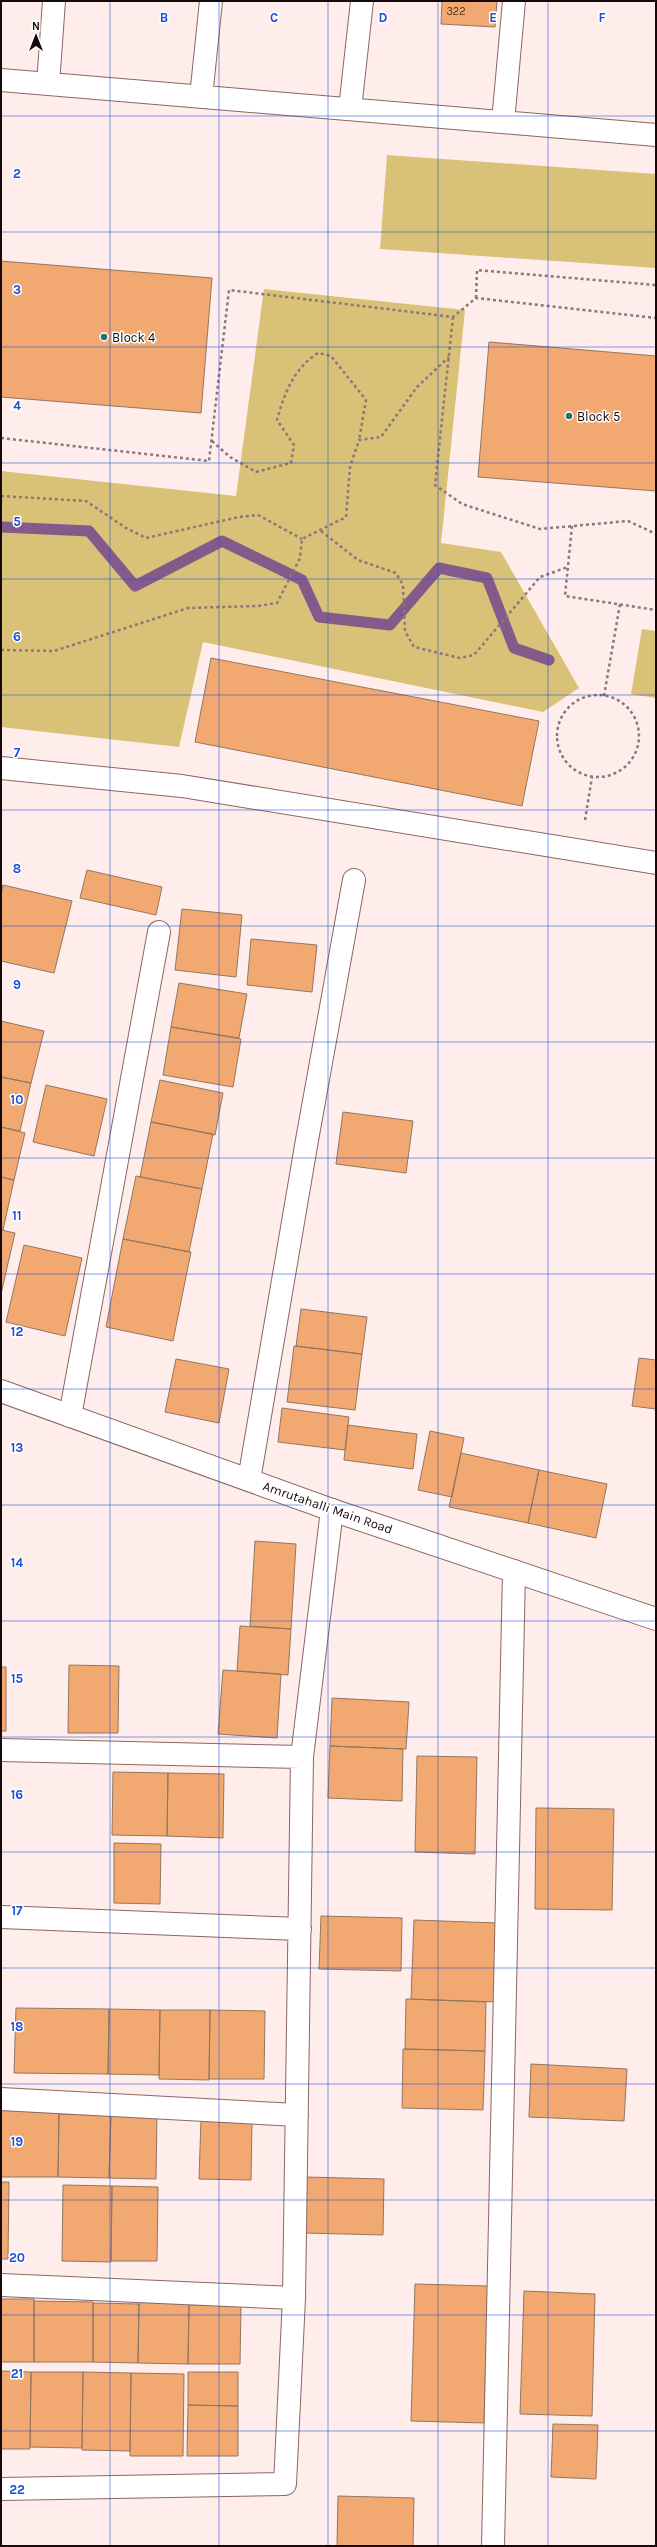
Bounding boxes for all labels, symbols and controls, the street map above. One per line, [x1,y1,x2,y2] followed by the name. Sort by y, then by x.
[446,5,466,18] house number: 322
[160,10,168,25] text: B
[270,10,278,25] text: C
[379,10,388,25] text: D
[489,10,497,25] text: E
[598,10,606,25] text: F
[16,16,56,56] north arrow
[32,20,40,33] text: N
[13,166,21,181] text: 2
[13,282,21,297] text: 3
[112,330,155,345] place label: Block 4
[99,332,109,342] marker: Block 4
[13,398,21,413] text: 4
[577,409,620,424] place label: Block 5
[564,411,574,421] marker: Block 5
[13,514,21,529] text: 5
[13,629,21,644] text: 6
[14,745,21,760] text: 7
[13,861,21,876] text: 8
[13,977,21,992] text: 9
[11,1092,23,1107] text: 10
[12,1208,22,1223] text: 11
[11,1324,23,1339] text: 12
[11,1440,23,1455] text: 13
[261,1478,395,1537] street label: Amrutahalli Main Road
[11,1555,23,1570] text: 14
[11,1671,24,1686] text: 15
[11,1787,23,1802] text: 16
[11,1903,23,1918] text: 17
[10,2019,24,2034] text: 18
[11,2134,23,2149] text: 19
[9,2250,25,2265] text: 20
[11,2366,23,2381] text: 21
[9,2482,25,2497] text: 22

